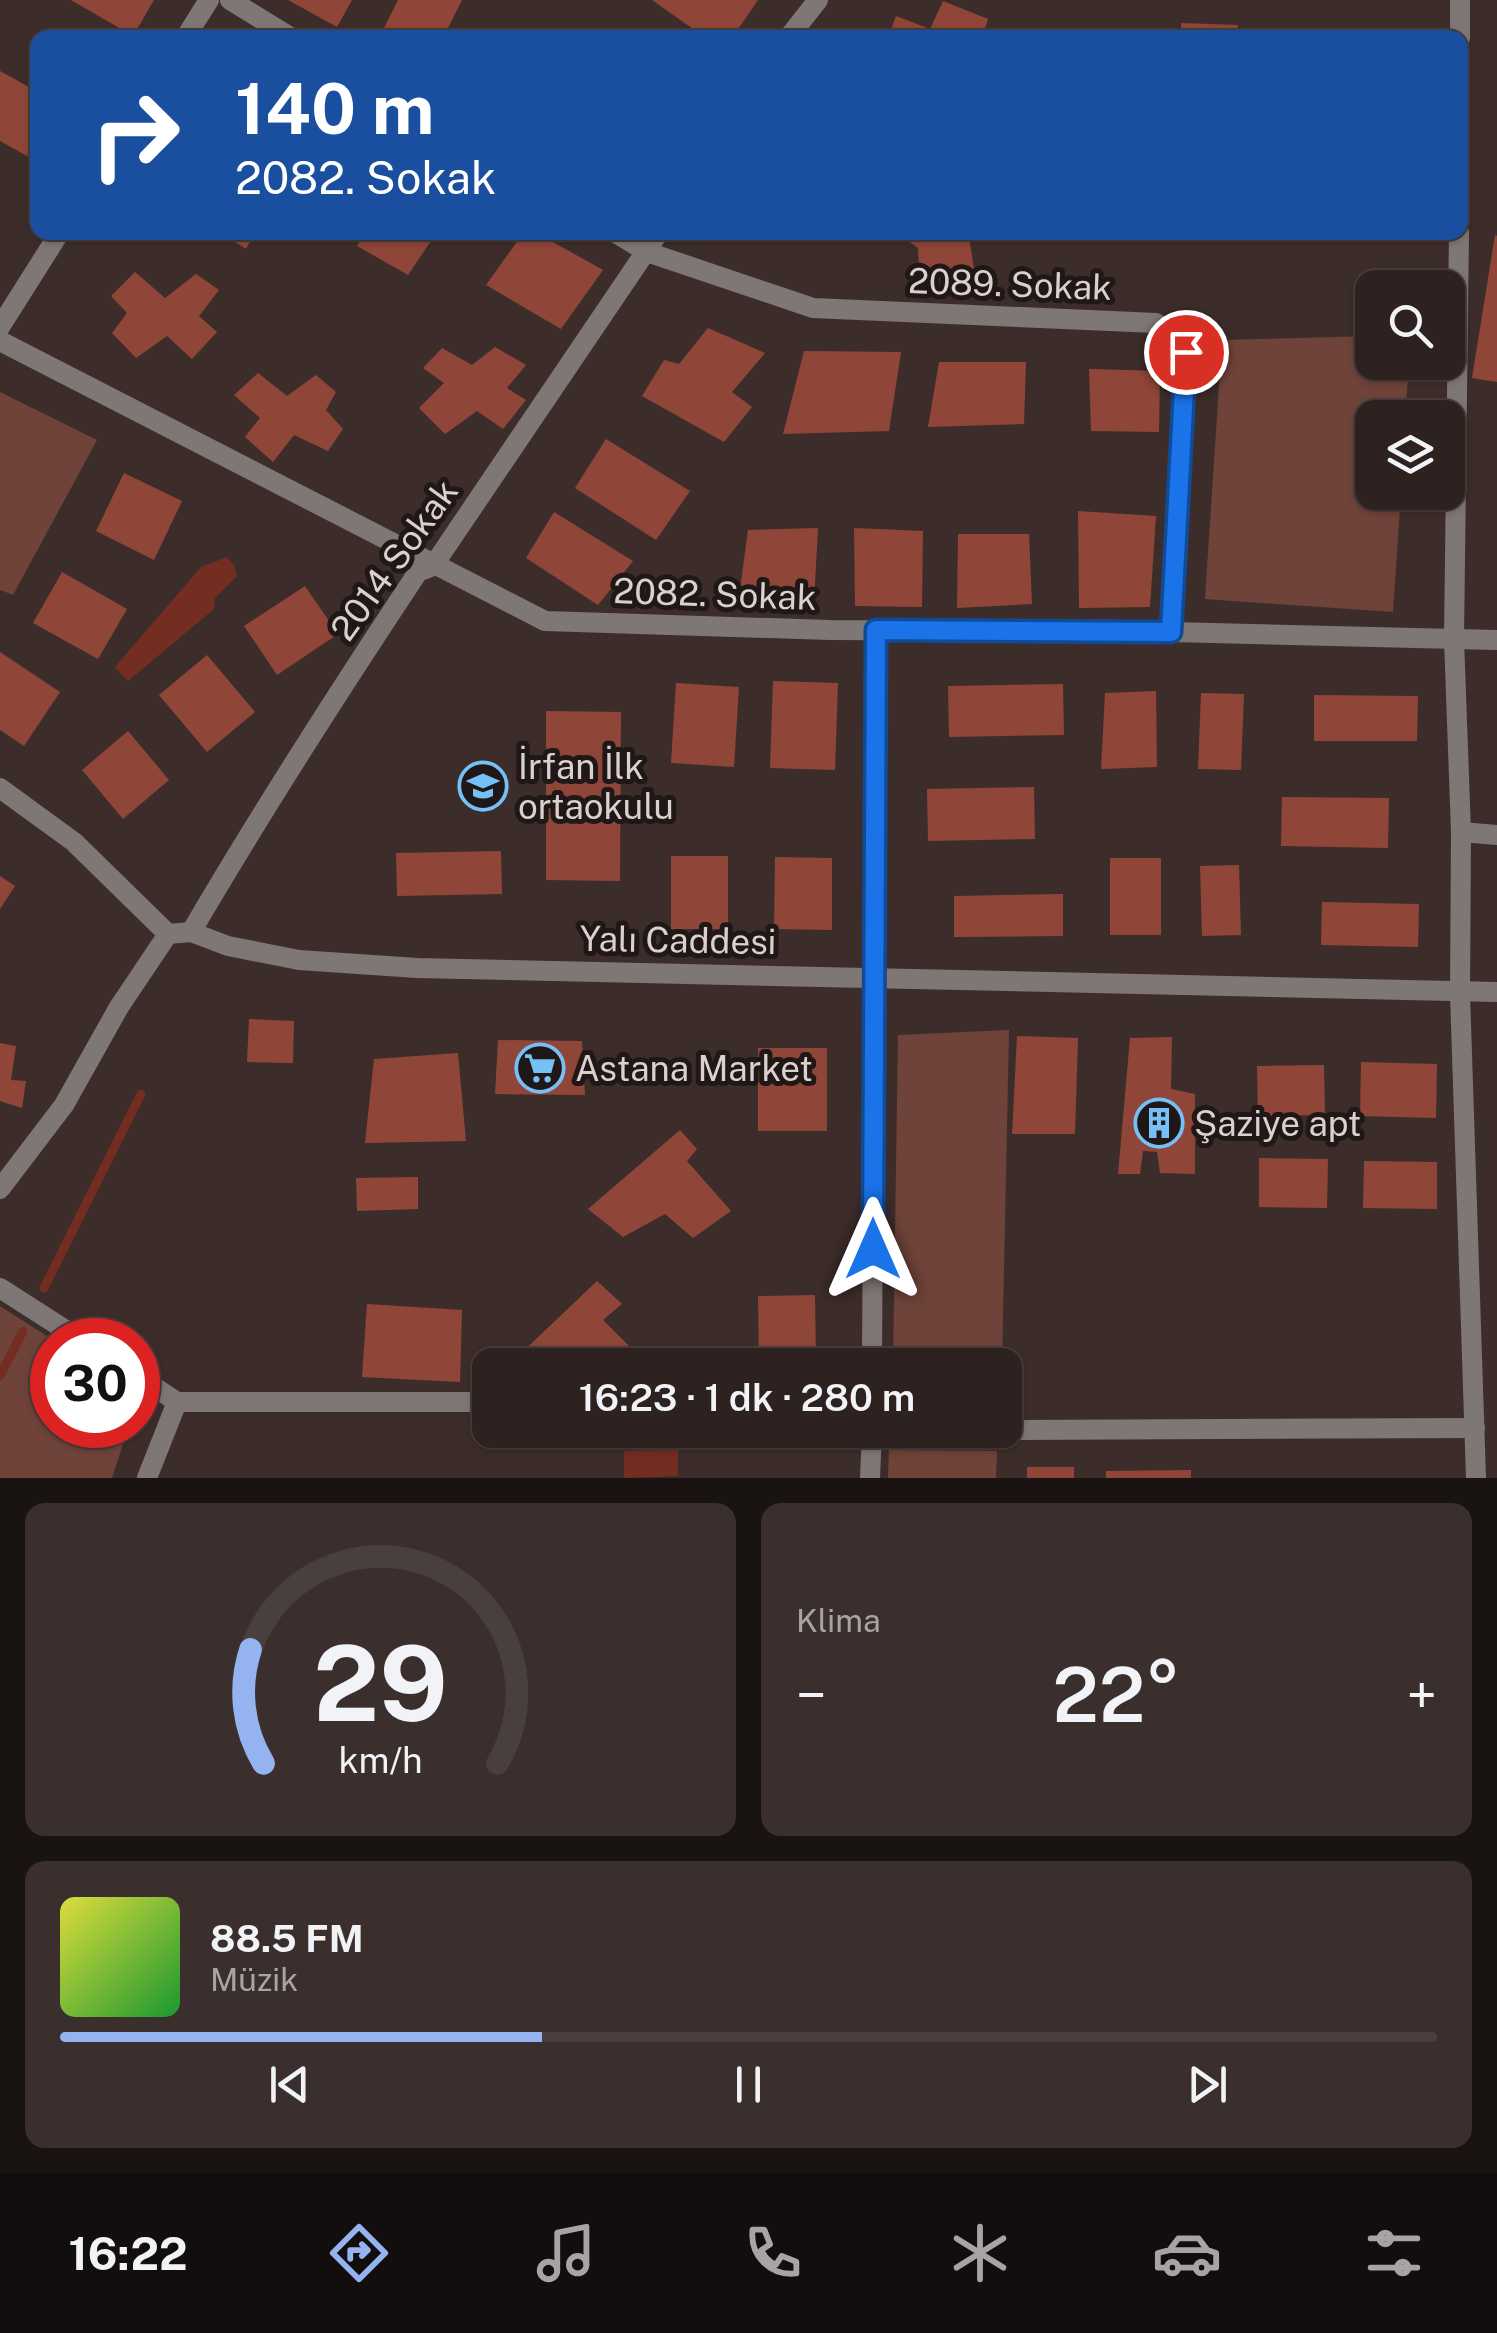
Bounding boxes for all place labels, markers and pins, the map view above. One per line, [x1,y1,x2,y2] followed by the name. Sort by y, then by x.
[1144,310,1229,395] pin
[518,745,674,827] place label: İrfan İlk ortaokulu
[457,760,509,812] school or university icon: İrfan İlk ortaokulu
[514,1042,566,1094] supermarket icon: Astana Market
[575,1048,813,1089] place label: Astana Market
[1133,1097,1185,1149] building icon: Şaziye apt
[1194,1103,1361,1144] place label: Şaziye apt

